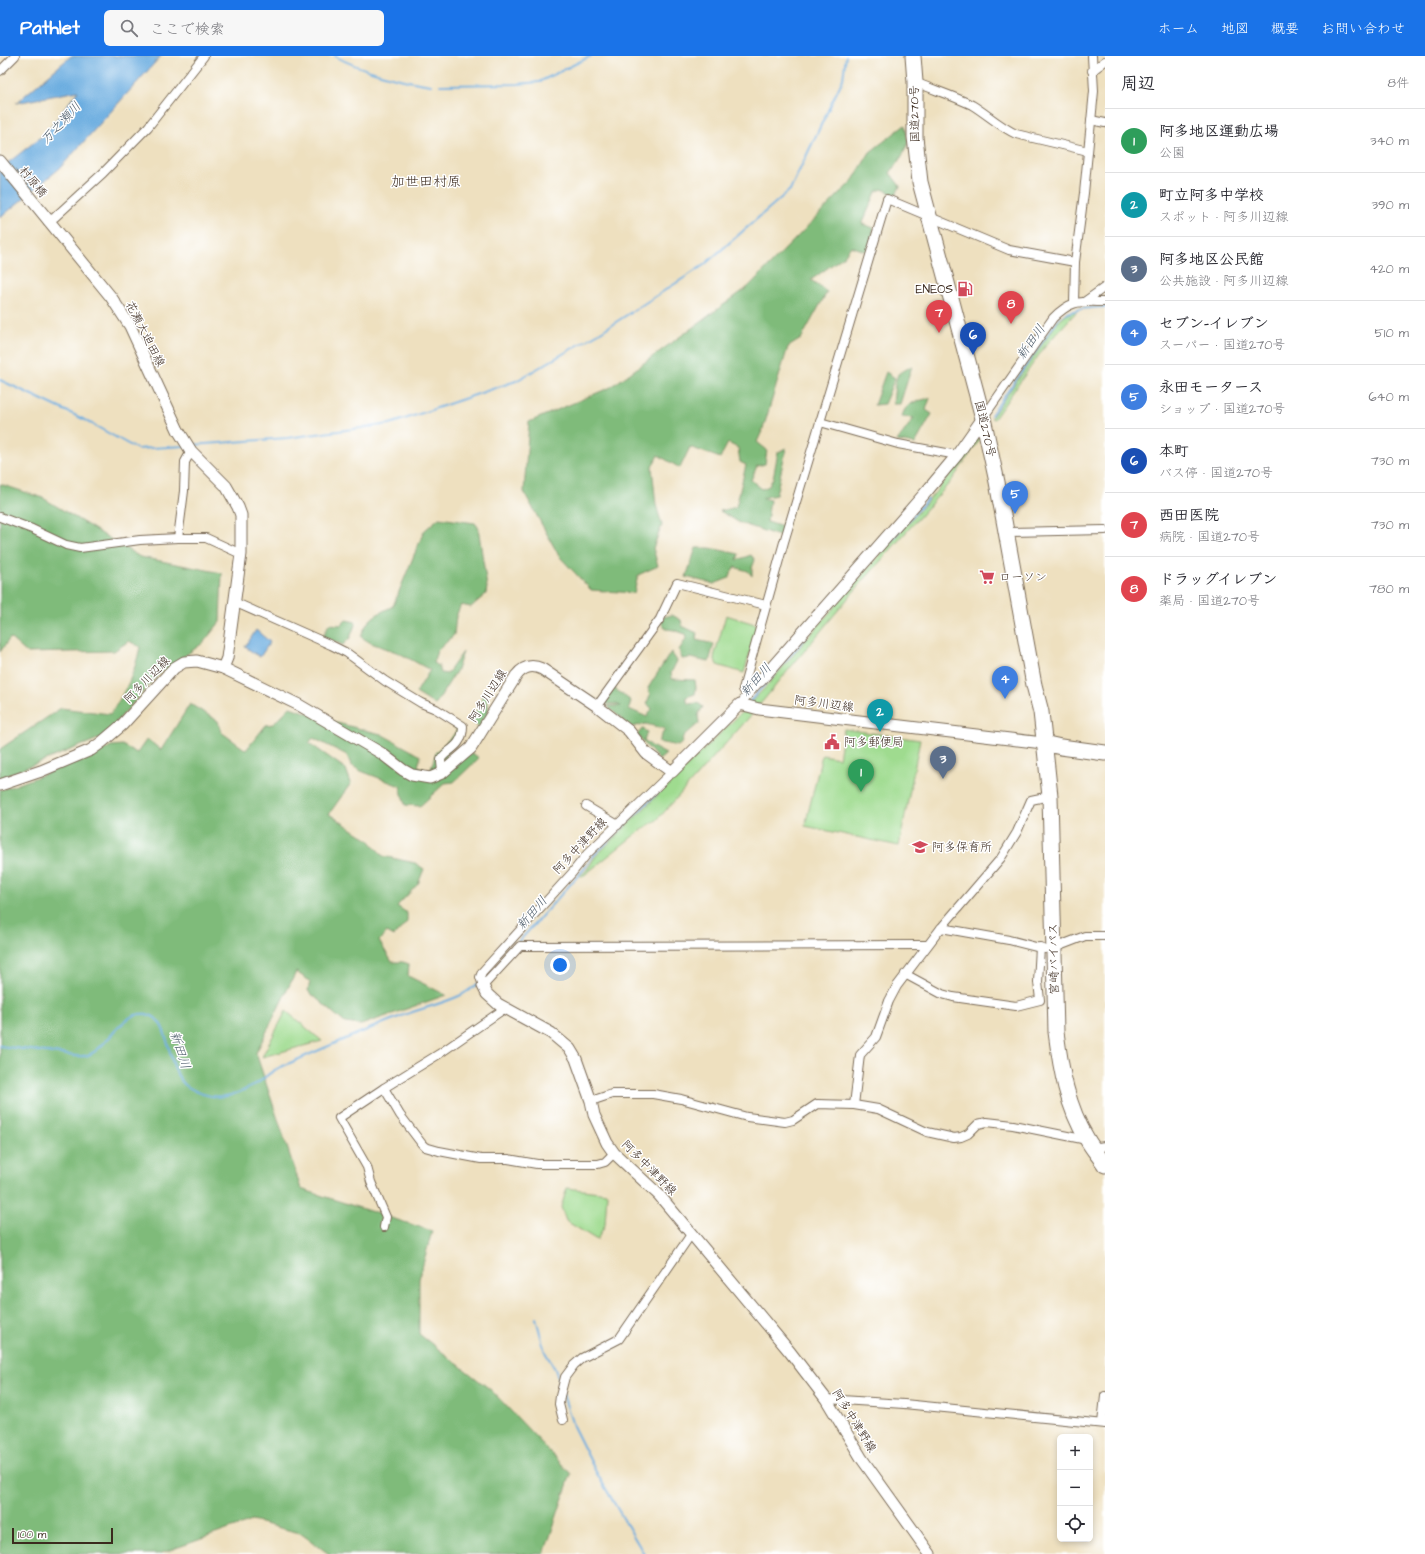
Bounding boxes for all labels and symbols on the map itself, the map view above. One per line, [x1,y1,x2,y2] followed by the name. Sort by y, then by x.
[906,85,924,143] street label: 国道270号
[37,98,85,148] water label: 万之瀬川
[15,163,51,201] street label: 村原橋
[391,172,461,192] district label: 加世田村原
[956,280,974,298] fuel station icon: ENEOS
[916,281,953,298] place label: ENEOS
[998,291,1024,324] pin: 8
[121,298,169,370] street label: 花瀬大迫田線
[926,300,952,333] pin: 7
[1012,321,1050,363] water label: 新田川
[960,322,986,355] pin: 6
[970,399,1000,459] street label: 国道270号
[1002,481,1028,514] pin: 5
[978,568,996,586] supermarket icon: ローソン
[999,569,1047,586] place label: ローソン
[120,653,174,707] street label: 阿多川辺線
[736,659,776,701] water label: 新田川
[465,666,511,726] street label: 阿多川辺線
[992,666,1018,699] pin: 4
[793,692,855,716] street label: 阿多川辺線
[867,699,893,732] pin: 2
[823,733,841,751] public building icon: 阿多郵便局
[844,734,904,751] place label: 阿多郵便局
[930,746,956,779] pin: 3
[848,759,874,792] pin: 1
[549,814,611,878] street label: 阿多中津野線
[911,838,929,856] school or university icon: 阿多保育所
[932,839,992,856] place label: 阿多保育所
[512,892,552,934] water label: 新田川
[1045,923,1063,995] street label: 宮崎バイパス
[550,955,570,975] your location
[165,1029,195,1071] water label: 新田川
[618,1137,680,1199] street label: 阿多中津野線
[828,1386,880,1456] street label: 阿多中津野線
[12,1526,113,1545] scale bar

